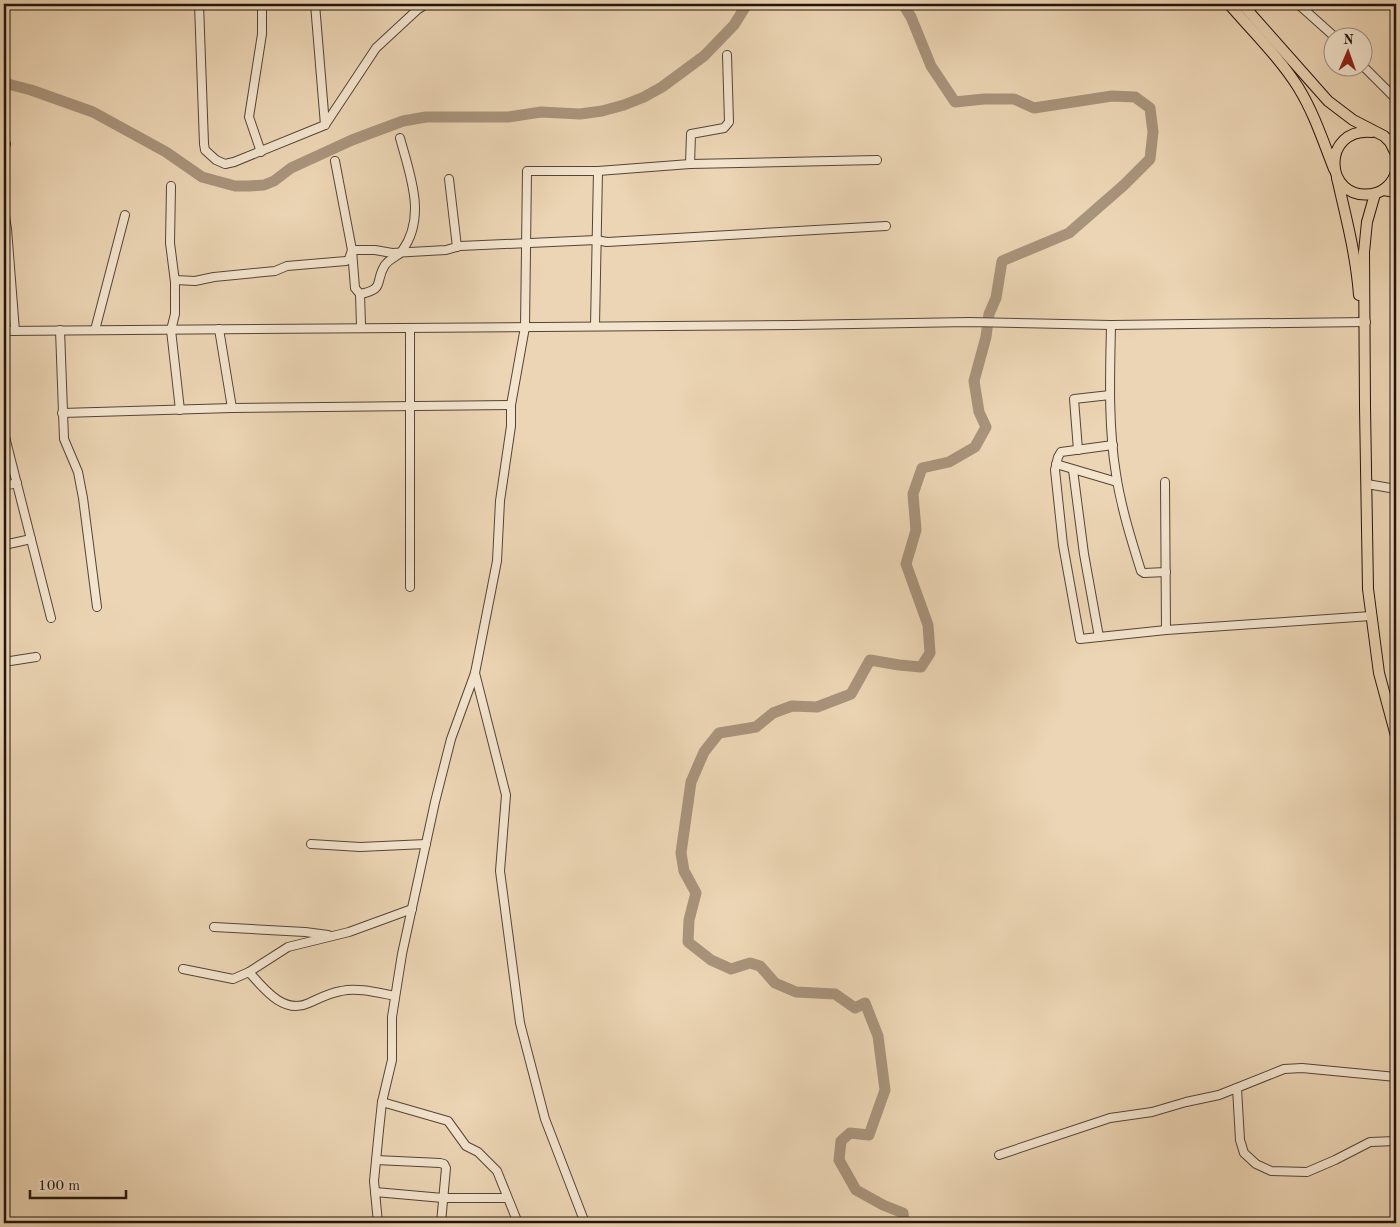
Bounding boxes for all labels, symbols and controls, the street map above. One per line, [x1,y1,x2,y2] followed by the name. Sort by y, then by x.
[1322,28,1372,78] north arrow
[1343,33,1354,47] text: N
[30,1167,126,1199] scale bar
[38,1179,80,1194] text: 100 m

